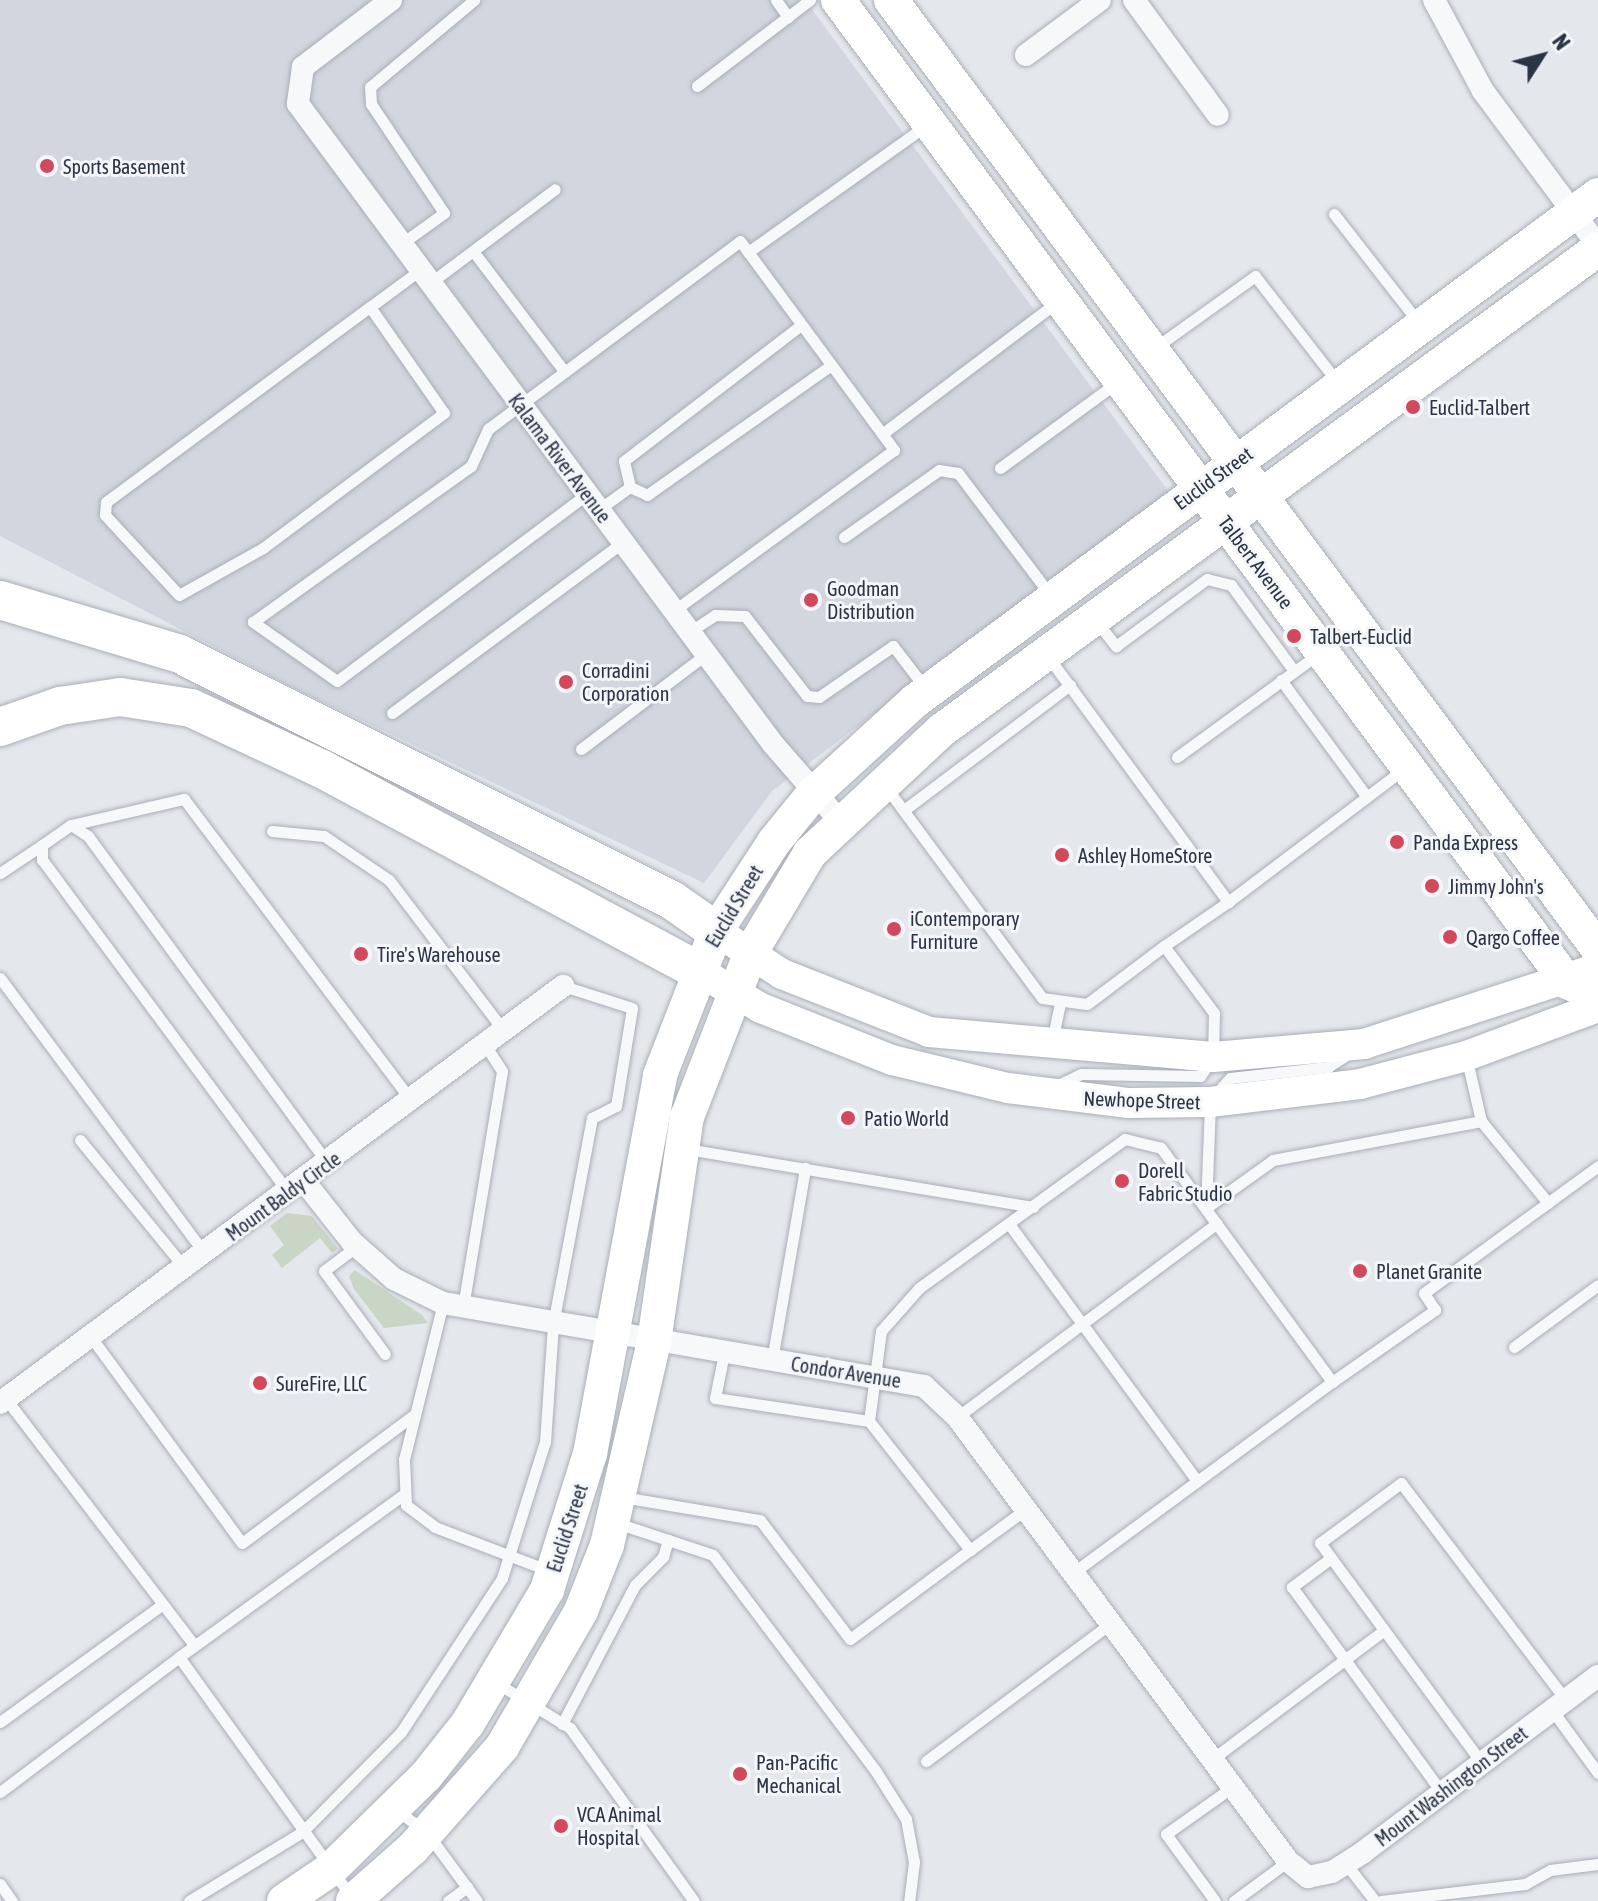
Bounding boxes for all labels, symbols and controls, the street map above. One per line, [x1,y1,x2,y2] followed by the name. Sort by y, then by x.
[1502,16,1582,96] north arrow
[1547,29,1576,55] text: N
[63,154,185,178] place label: Sports Basement
[38,157,56,175] marker: Sports Basement
[504,389,616,527] street label: Kalama River Avenue
[1429,395,1530,419] place label: Euclid-Talbert
[1404,398,1422,416] marker: Euclid-Talbert
[1169,441,1257,515] street label: Euclid Street
[1213,511,1299,613] street label: Talbert Avenue
[827,576,915,623] place label: Goodman Distribution
[802,591,820,609] marker: Goodman Distribution
[1310,624,1412,648] place label: Talbert-Euclid
[1285,627,1303,645] marker: Talbert-Euclid
[582,658,669,705] place label: Corradini Corporation
[557,673,575,691] marker: Corradini Corporation
[1413,830,1518,854] place label: Panda Express
[1388,833,1406,851] marker: Panda Express
[1078,843,1212,867] place label: Ashley HomeStore
[1053,846,1071,864] marker: Ashley HomeStore
[700,861,768,951] street label: Euclid Street
[1448,874,1544,898] place label: Jimmy John's
[1423,877,1441,895] marker: Jimmy John's
[910,906,1020,953] place label: iContemporary Furniture
[885,920,903,938] marker: iContemporary Furniture
[1466,925,1560,949] place label: Qargo Coffee
[1441,928,1459,946] marker: Qargo Coffee
[377,942,501,966] place label: Tire's Warehouse
[352,945,370,963] marker: Tire's Warehouse
[1083,1086,1201,1114] street label: Newhope Street
[864,1106,949,1130] place label: Patio World
[839,1109,857,1127] marker: Patio World
[221,1146,345,1246] street label: Mount Baldy Circle
[1138,1158,1232,1205] place label: Dorell Fabric Studio
[1113,1172,1131,1190] marker: Dorell Fabric Studio
[1376,1259,1482,1283] place label: Planet Granite
[1351,1262,1369,1280] marker: Planet Granite
[789,1351,903,1393] street label: Condor Avenue
[276,1371,367,1395] place label: SureFire, LLC
[251,1374,269,1392] marker: SureFire, LLC
[541,1481,593,1575] street label: Euclid Street
[1370,1721,1532,1851] street label: Mount Washington Street
[756,1750,841,1797] place label: Pan-Pacific Mechanical
[731,1765,749,1783] marker: Pan-Pacific Mechanical
[577,1802,661,1849] place label: VCA Animal Hospital
[552,1817,570,1835] marker: VCA Animal Hospital

